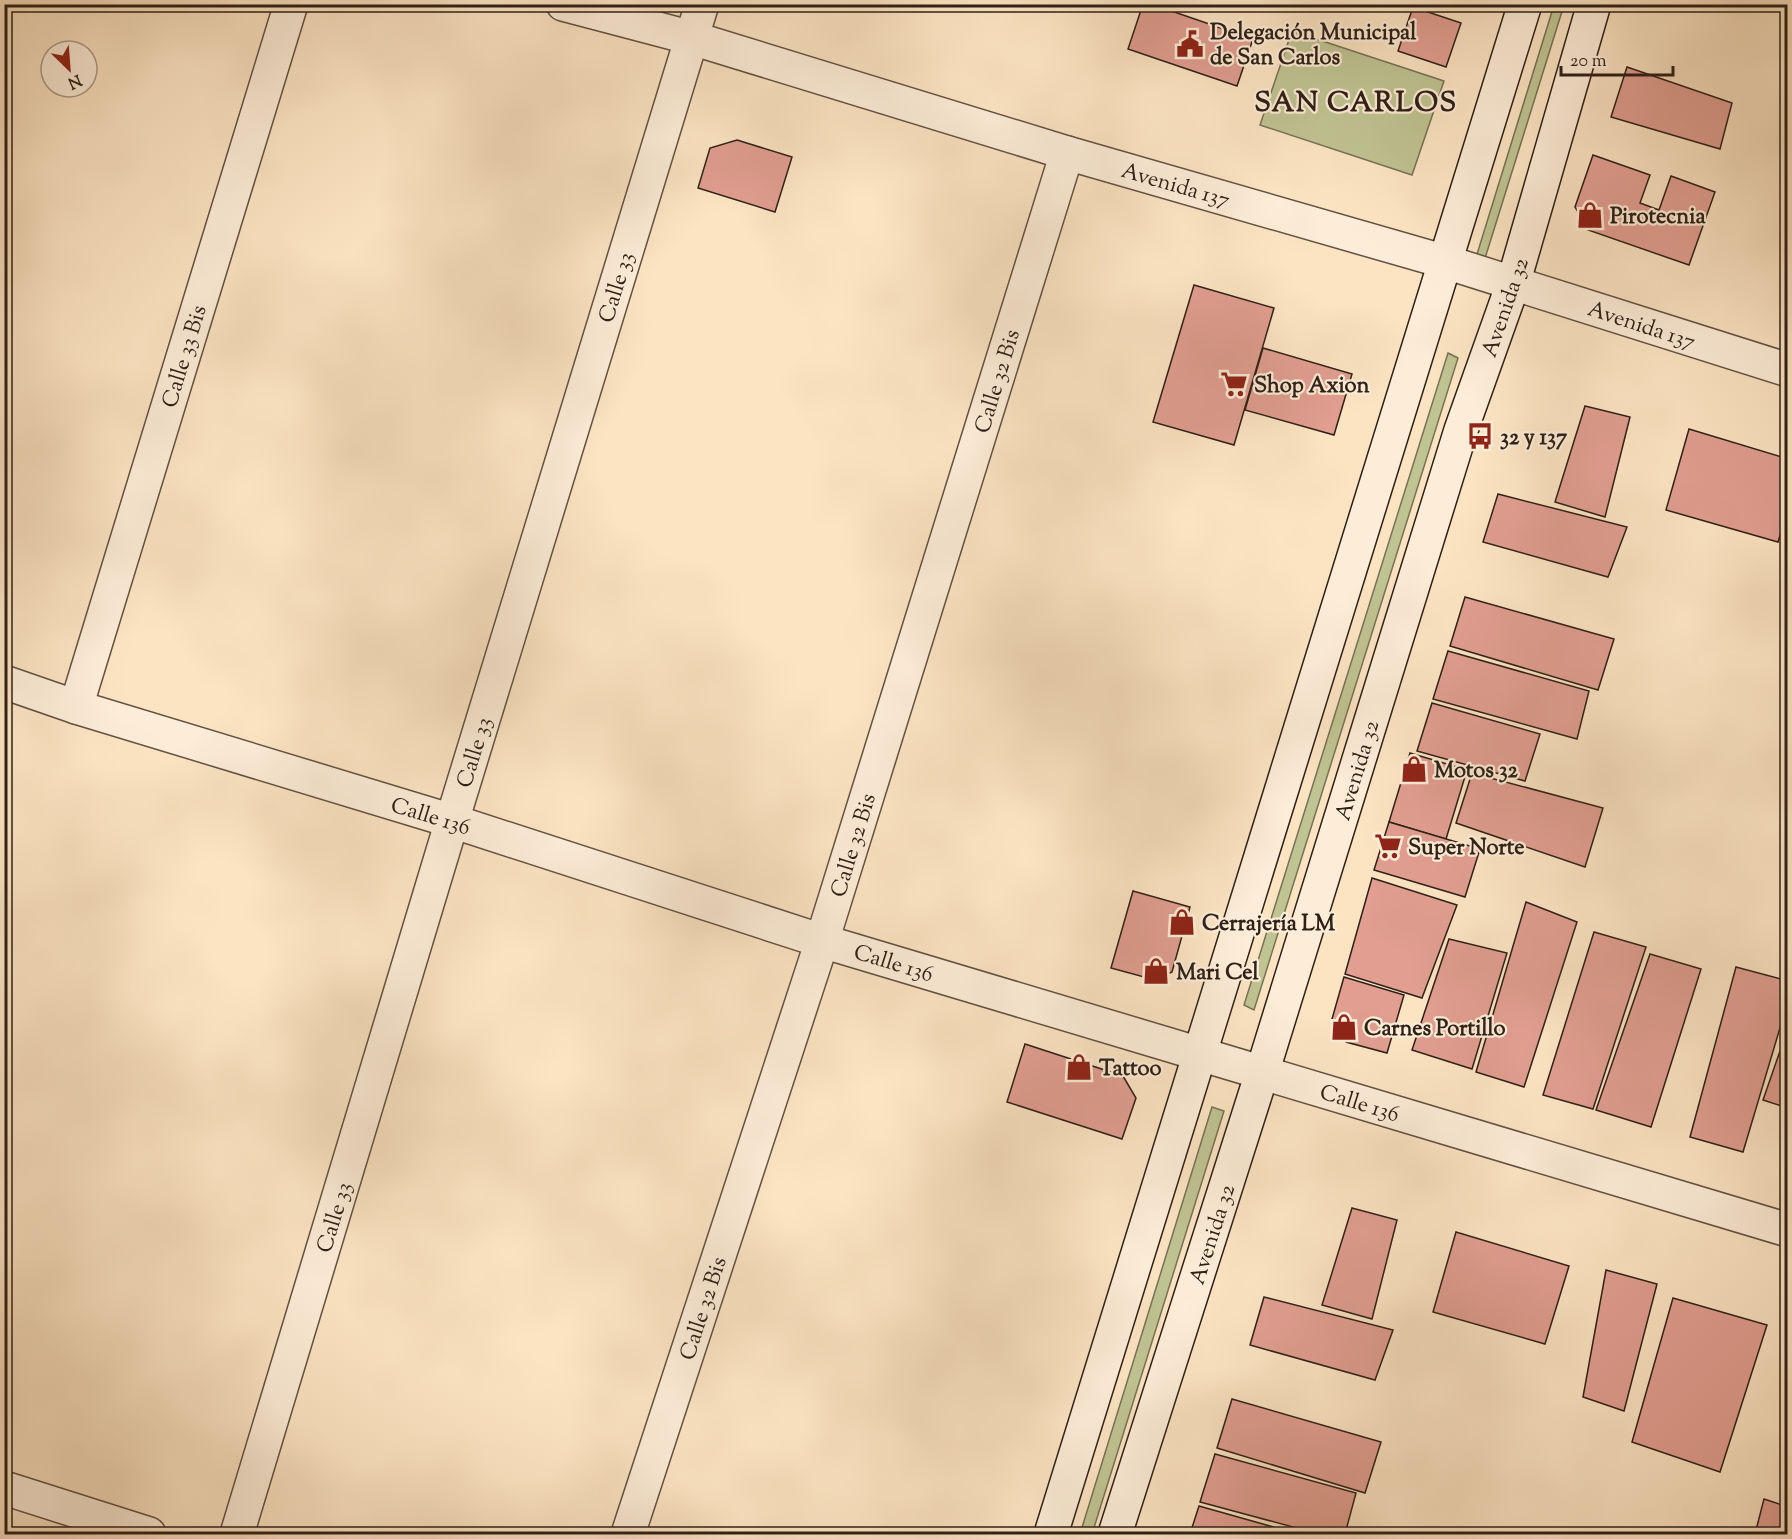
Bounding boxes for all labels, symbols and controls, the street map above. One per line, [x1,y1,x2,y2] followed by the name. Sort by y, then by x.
[1210,18,1417,75] place label: Delegación Municipal de San Carlos
[1175,29,1205,59] public building icon: Delegación Municipal de San Carlos
[39,39,99,99] north arrow
[1561,39,1674,77] scale bar
[1570,49,1607,75] text: 20 m
[63,67,85,94] text: N
[1254,84,1458,124] district label: SAN CARLOS
[1117,156,1233,218] street label: Avenida 137
[1575,200,1605,230] shop icon: Pirotecnia
[1610,202,1706,234] place label: Pirotecnia
[592,249,644,327] street label: Calle 33
[1475,254,1539,362] street label: Avenida 32
[1583,294,1699,359] street label: Avenida 137
[155,302,217,412] street label: Calle 33 Bis
[968,326,1030,438] street label: Calle 32 Bis
[1219,369,1249,399] supermarket icon: Shop Axion
[1254,371,1370,403] place label: Shop Axion
[1465,421,1495,451] bus stop icon: 32 y 137
[1500,423,1568,455] place label: 32 y 137
[450,714,502,792] street label: Calle 33
[1328,717,1389,825] street label: Avenida 32
[1399,754,1429,784] shop icon: Motos 32
[1434,756,1519,788] place label: Motos 32
[824,790,886,902] street label: Calle 32 Bis
[386,791,474,845] street label: Calle 136
[1373,831,1403,861] supermarket icon: Super Norte
[1408,833,1525,865] place label: Super Norte
[1167,907,1197,937] shop icon: Cerrajería LM
[1202,909,1336,941] place label: Cerrajería LM
[849,938,937,992] street label: Calle 136
[1141,956,1171,986] shop icon: Mari Cel
[1176,958,1259,990] place label: Mari Cel
[1329,1012,1359,1042] shop icon: Carnes Portillo
[1364,1014,1505,1046] place label: Carnes Portillo
[1064,1052,1094,1082] shop icon: Tattoo
[1099,1054,1162,1086] place label: Tattoo
[1315,1078,1403,1132] street label: Calle 136
[310,1179,362,1257] street label: Calle 33
[1183,1181,1245,1289] street label: Avenida 32
[673,1253,737,1365] street label: Calle 32 Bis

